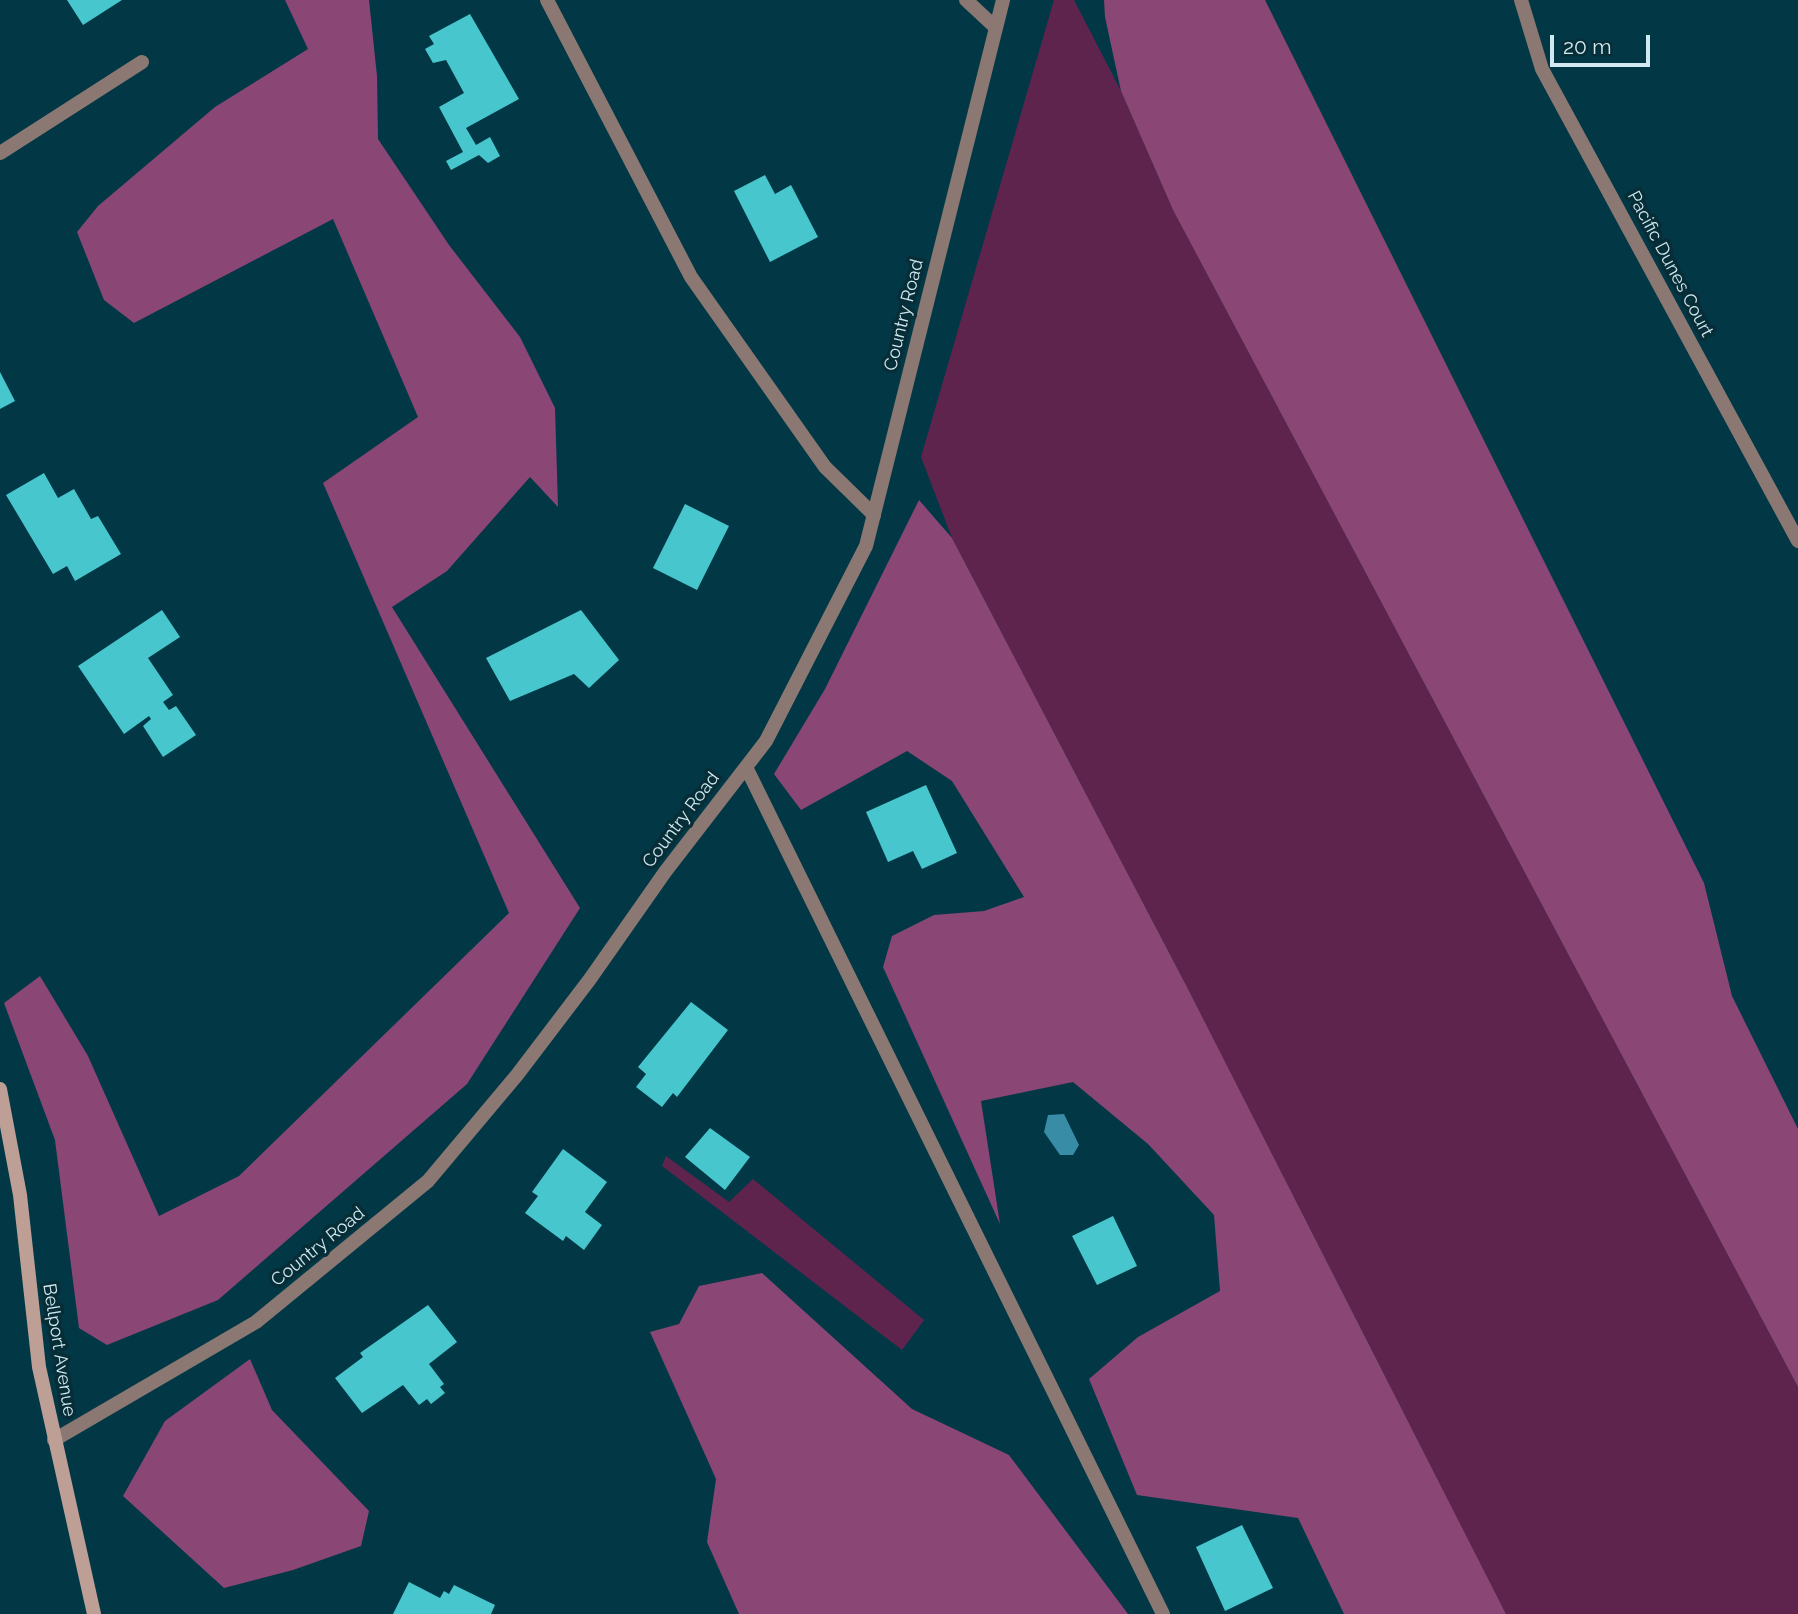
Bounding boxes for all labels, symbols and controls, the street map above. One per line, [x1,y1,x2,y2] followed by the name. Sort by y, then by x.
[1553,21,1653,65] scale bar
[1563,34,1611,59] text: 20 m
[1622,187,1718,341] street label: Pacific Dunes Court
[880,257,928,373] street label: Country Road
[638,768,724,872] street label: Country Road
[267,1203,369,1291] street label: Country Road
[38,1282,80,1418] street label: Bellport Avenue

